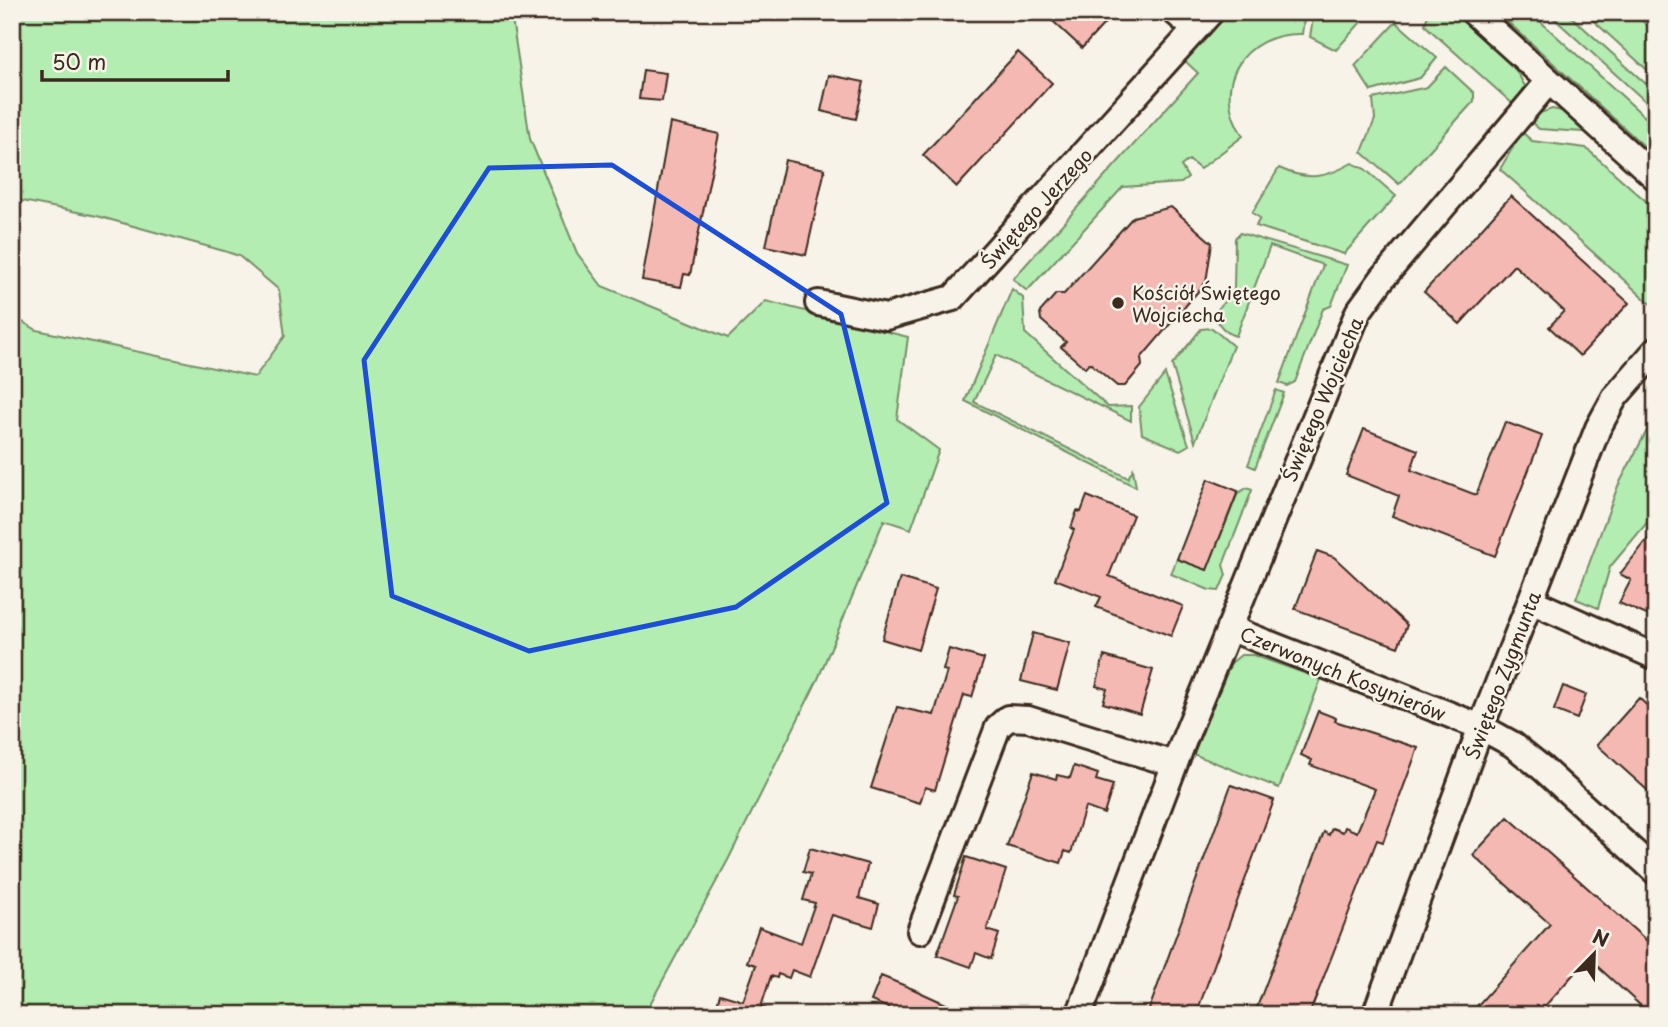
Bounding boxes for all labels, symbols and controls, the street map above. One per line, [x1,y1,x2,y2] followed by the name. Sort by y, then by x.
[42,38,228,82] scale bar
[52,45,106,77] text: 50 m
[974,141,1098,275] street label: Świętego Jerzego
[1132,278,1281,328] place label: Kościół Świętego Wojciecha
[1110,295,1126,311] marker: Kościół Świętego Wojciecha
[1275,312,1369,486] street label: Świętego Wojciecha
[1457,587,1547,763] street label: Świętego Zygmunta
[1236,619,1450,727] street label: Czerwonych Kosynierów
[1560,918,1630,988] north arrow
[1589,922,1613,953] text: N

